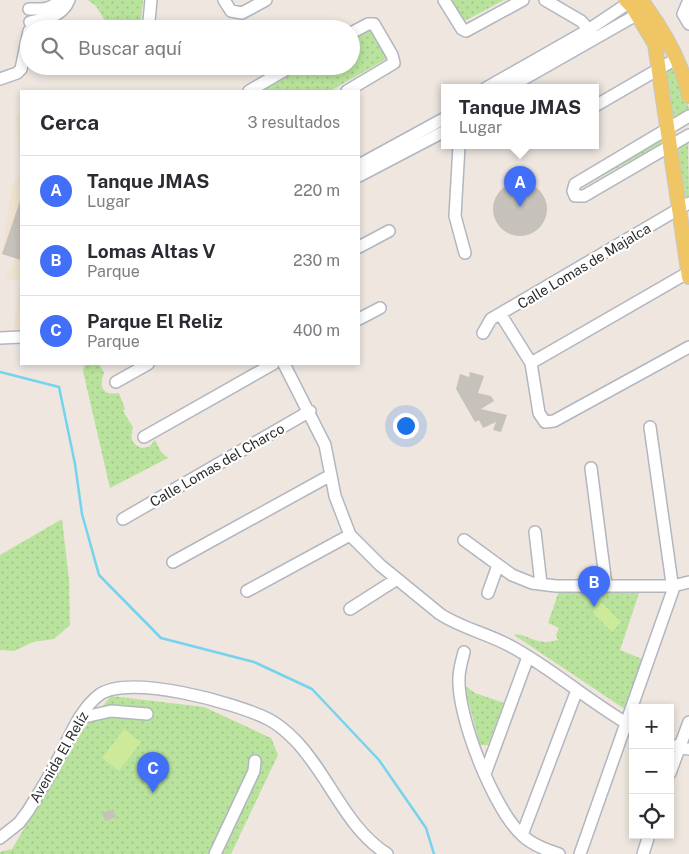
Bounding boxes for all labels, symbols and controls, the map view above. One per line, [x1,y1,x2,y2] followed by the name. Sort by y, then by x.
[20,20,360,75] search box
[38,34,66,62] icon: search
[78,37,182,59] text: Buscar aquí
[441,84,599,149] popup
[459,96,581,118] text: Tanque JMAS
[40,110,99,135] text: Cerca
[248,113,340,132] text: 3 resultados
[459,118,502,137] text: Lugar
[504,166,536,207] pin: A
[87,170,209,192] text: Tanque JMAS
[50,181,62,200] text: A
[293,181,340,200] text: 220 m
[87,192,130,211] text: Lugar
[515,220,653,312] street label: Calle Lomas de Majalca
[87,240,216,262] text: Lomas Altas V
[51,251,61,270] text: B
[293,251,340,270] text: 230 m
[87,262,140,281] text: Parque
[87,310,223,332] text: Parque El Reliz
[50,321,62,340] text: C
[293,321,340,340] text: 400 m
[87,332,140,351] text: Parque
[393,413,419,439] your location
[147,420,287,510] street label: Calle Lomas del Charco
[578,566,610,607] pin: B
[629,704,674,839] map controls
[629,704,674,749] button: +
[26,708,92,805] street label: Avenida El Relíz
[629,749,674,794] button: −
[137,752,169,793] pin: C
[629,794,674,839] button: locate

